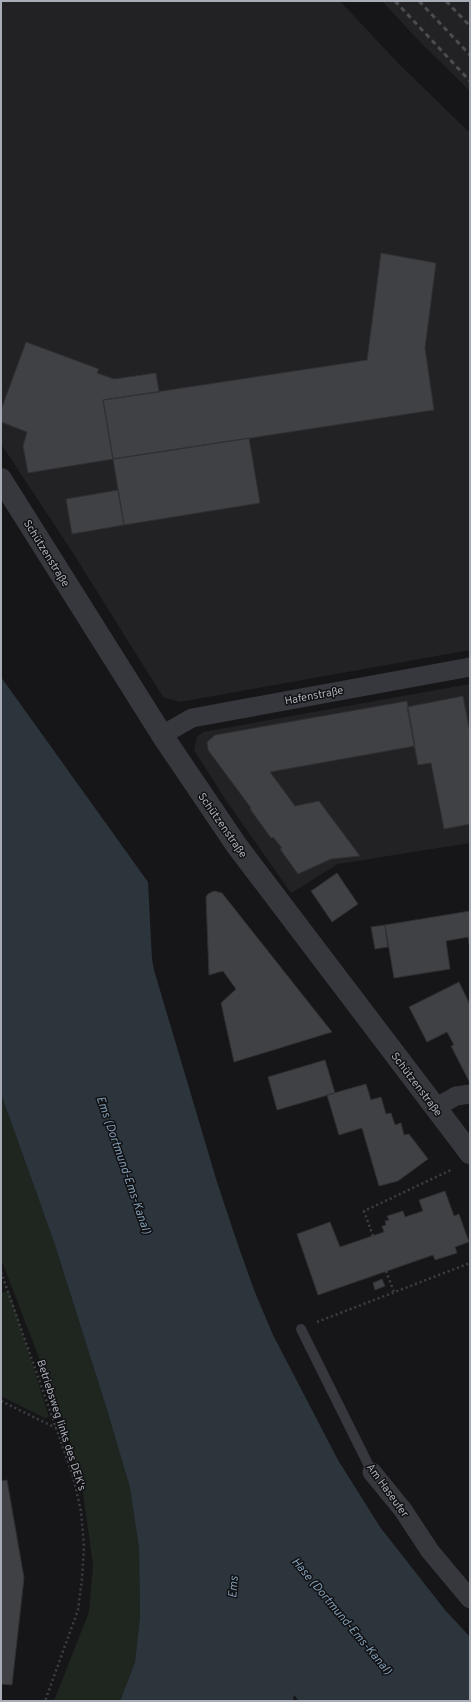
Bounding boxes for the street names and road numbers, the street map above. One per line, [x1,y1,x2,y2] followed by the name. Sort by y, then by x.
[20,517,72,590] street label: Schützenstraße
[284,683,345,709] street label: Hafenstraße
[194,790,250,861] street label: Schützenstraße
[388,1050,445,1119] street label: Schützenstraße
[33,1358,89,1493] street label: Betriebsweg links des DEK's
[363,1461,412,1521] street label: Am Haseufer

